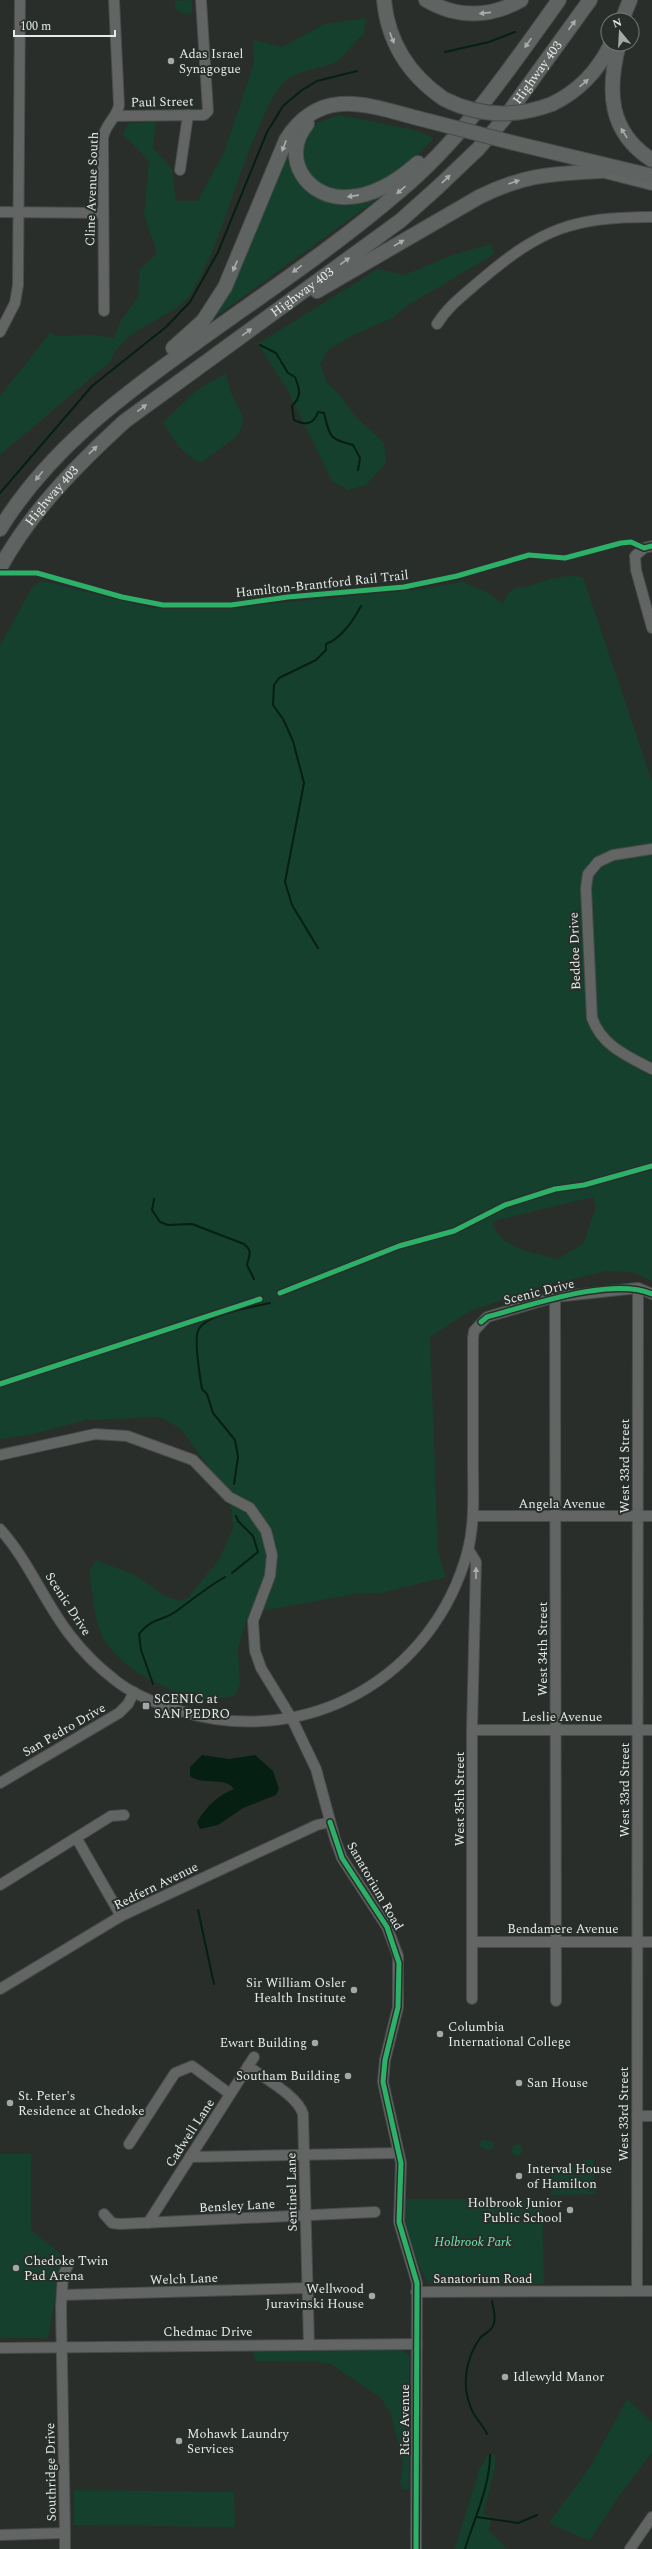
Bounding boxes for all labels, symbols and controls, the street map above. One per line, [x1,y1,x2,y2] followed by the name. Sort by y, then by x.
[479,10,491,16] one-way arrow
[14,12,115,38] scale bar
[600,12,640,52] north arrow
[610,13,624,32] text: N
[20,17,51,36] text: 100 m
[568,19,576,30] one-way arrow
[389,32,395,44] one-way arrow
[508,36,568,108] street label: Highway 403
[524,38,532,49] one-way arrow
[179,44,244,79] place label: Adas Israel Synagogue
[166,56,176,66] marker: Adas Israel Synagogue
[578,78,589,87] one-way arrow
[130,91,194,113] street label: Paul Street
[621,127,628,139] one-way arrow
[80,131,104,246] street label: Cline Avenue South
[281,140,287,152] one-way arrow
[441,174,451,184] one-way arrow
[508,179,520,185] one-way arrow
[395,186,406,195] one-way arrow
[347,193,359,199] one-way arrow
[393,240,405,247] one-way arrow
[340,257,350,265] one-way arrow
[231,260,237,272] one-way arrow
[266,262,338,322] street label: Highway 403
[292,265,303,274] one-way arrow
[242,328,252,336] one-way arrow
[137,404,147,412] one-way arrow
[88,445,98,455] one-way arrow
[20,461,84,530] street label: Highway 403
[34,470,43,481] one-way arrow
[235,565,410,603] street label: Hamilton-Brantford Rail Trail
[564,912,586,990] street label: Beddoe Drive
[501,1274,577,1310] street label: Scenic Drive
[615,1418,635,1513] street label: West 33rd Street
[519,1494,605,1514] street label: Angela Avenue
[472,1567,479,1579] one-way arrow
[40,1568,96,1640] street label: Scenic Drive
[533,1601,553,1696] street label: West 34th Street
[154,1689,230,1724] place label: SCENIC at SAN PEDRO
[19,1698,109,1762] street label: San Pedro Drive
[141,1701,151,1711] marker: SCENIC at SAN PEDRO
[522,1707,602,1727] street label: Leslie Avenue
[615,1742,635,1837] street label: West 33rd Street
[450,1751,470,1846] street label: West 35th Street
[342,1838,408,1934] street label: Sanatorium Road
[110,1857,202,1915] street label: Redfern Avenue
[507,1919,619,1939] street label: Bendamere Avenue
[246,1973,346,2008] place label: Sir William Osler Health Institute
[349,1985,359,1995] marker: Sir William Osler Health Institute
[448,2017,571,2052] place label: Columbia International College
[435,2029,445,2039] marker: Columbia International College
[220,2033,307,2053] place label: Ewart Building
[310,2038,320,2048] marker: Ewart Building
[236,2066,340,2086] place label: Southam Building
[614,2066,634,2161] street label: West 33rd Street
[343,2071,353,2081] marker: Southam Building
[527,2073,588,2093] place label: San House
[514,2078,524,2088] marker: San House
[18,2086,145,2121] place label: St. Peter's Residence at Chedoke
[160,2095,220,2171] street label: Cadwell Lane
[5,2098,15,2108] marker: St. Peter's Residence at Chedoke
[281,2152,303,2232] street label: Sentinel Lane
[527,2159,612,2194] place label: Interval House of Hamilton
[514,2171,524,2181] marker: Interval House of Hamilton
[468,2193,562,2228] place label: Holbrook Junior Public School
[198,2194,276,2218] street label: Bensley Lane
[565,2205,575,2215] marker: Holbrook Junior Public School
[434,2232,512,2252] park label: Holbrook Park
[24,2251,109,2286] place label: Chedoke Twin Pad Arena
[11,2263,21,2273] marker: Chedoke Twin Pad Arena
[150,2268,218,2290] street label: Welch Lane
[433,2269,533,2289] street label: Sanatorium Road
[266,2279,364,2314] place label: Wellwood Juravinski House
[367,2291,377,2301] marker: Wellwood Juravinski House
[163,2322,253,2342] street label: Chedmac Drive
[513,2367,604,2387] place label: Idlewyld Manor
[500,2372,510,2382] marker: Idlewyld Manor
[395,2384,415,2456] street label: Rice Avenue
[40,2423,62,2521] street label: Southridge Drive
[187,2424,289,2459] place label: Mohawk Laundry Services
[174,2436,184,2446] marker: Mohawk Laundry Services

